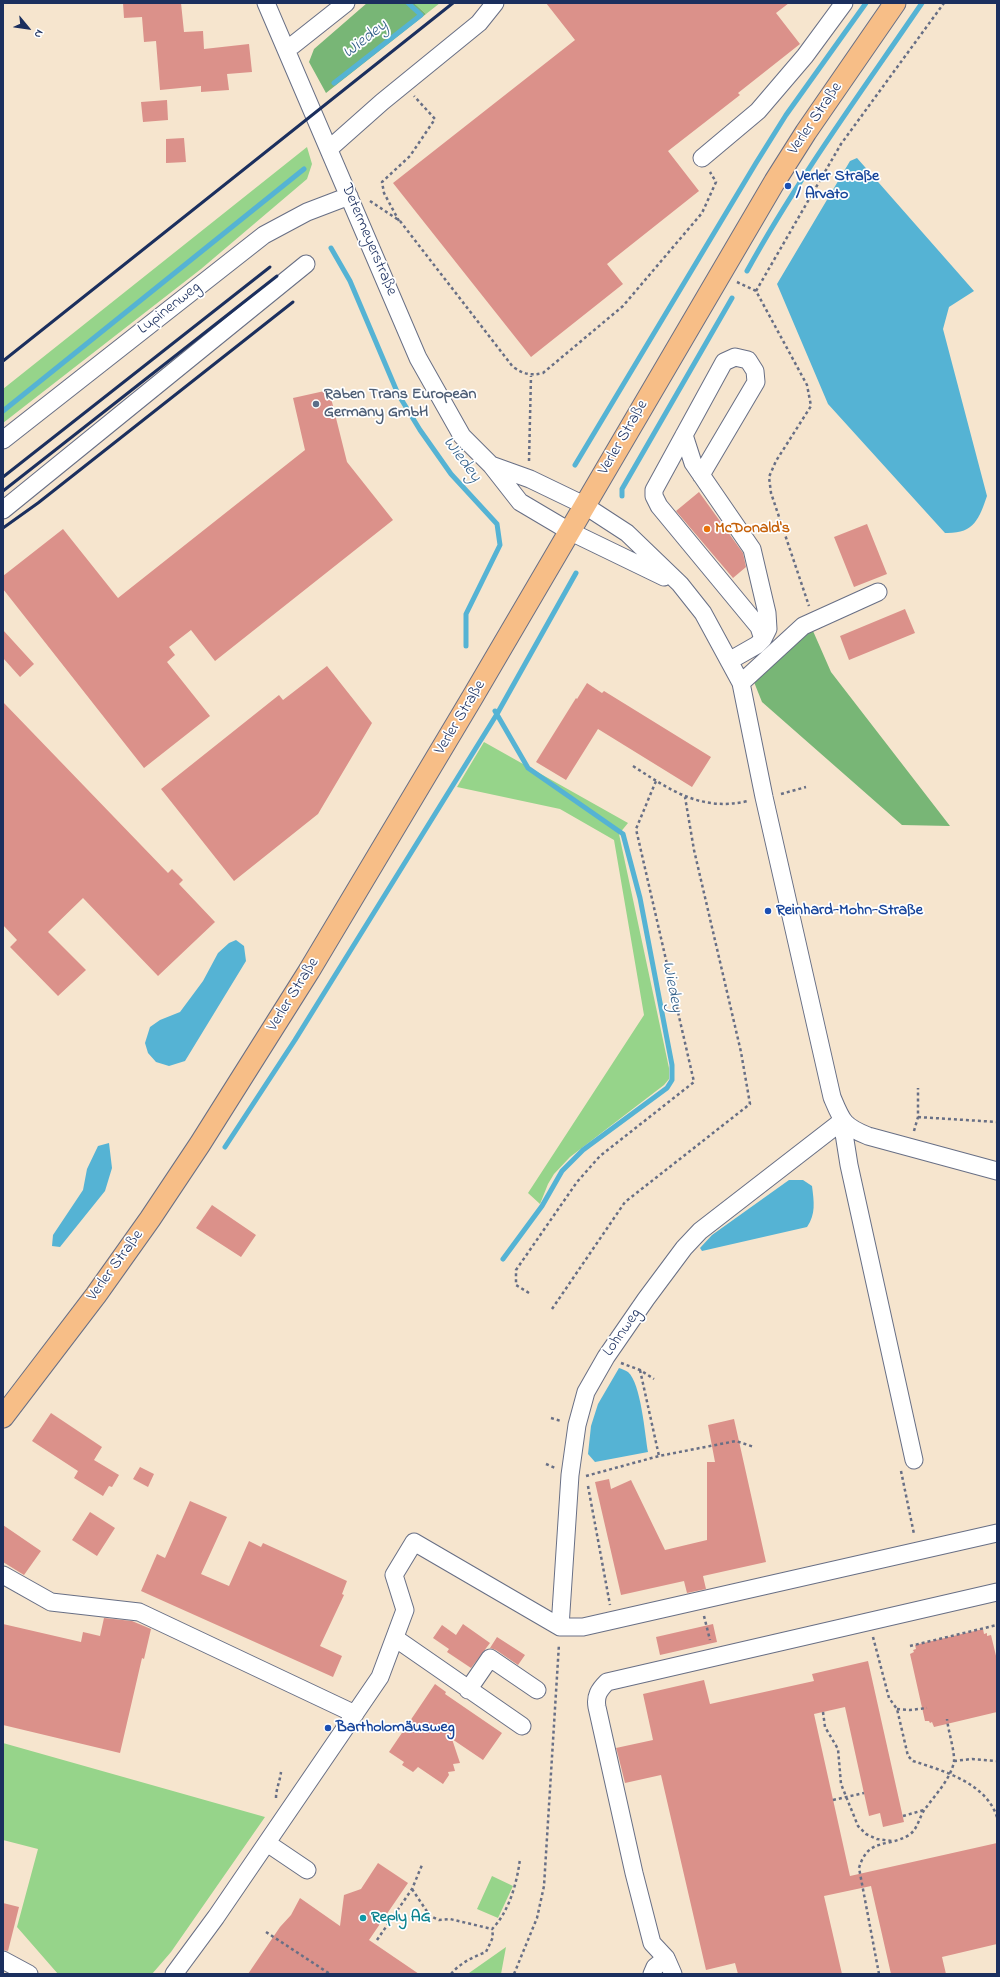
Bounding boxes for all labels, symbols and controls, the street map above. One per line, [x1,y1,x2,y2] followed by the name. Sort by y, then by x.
[8,8,48,48] north arrow
[339,16,393,64] water label: Wiedey
[30,27,47,41] text: N
[785,79,847,159] street label: Verler Straße
[796,167,879,205] place label: Verler Straße / Arvato
[336,181,400,299] street label: Determeyerstraße
[783,181,793,191] marker: Verler Straße / Arvato
[135,279,205,339] street label: Lupinenweg
[324,385,476,423] place label: Raben Trans European Germany GmbH
[595,397,653,479] street label: Verler Straße
[311,399,321,409] marker: Raben Trans European Germany GmbH
[437,433,485,487] water label: Wiedey
[715,519,790,539] place label: McDonald's
[702,524,712,534] marker: McDonald's
[431,677,491,759] street label: Verler Straße
[776,901,923,921] place label: Reinhard-Mohn-Straße
[763,906,773,916] marker: Reinhard-Mohn-Straße
[264,955,324,1035] street label: Verler Straße
[656,960,686,1014] water label: Wiedey
[84,1227,148,1305] street label: Verler Straße
[600,1305,646,1361] street label: Lohnweg
[336,1718,455,1738] place label: Bartholomäusweg
[323,1723,333,1733] marker: Bartholomäusweg
[371,1908,431,1928] place label: Reply AG
[358,1913,368,1923] marker: Reply AG

